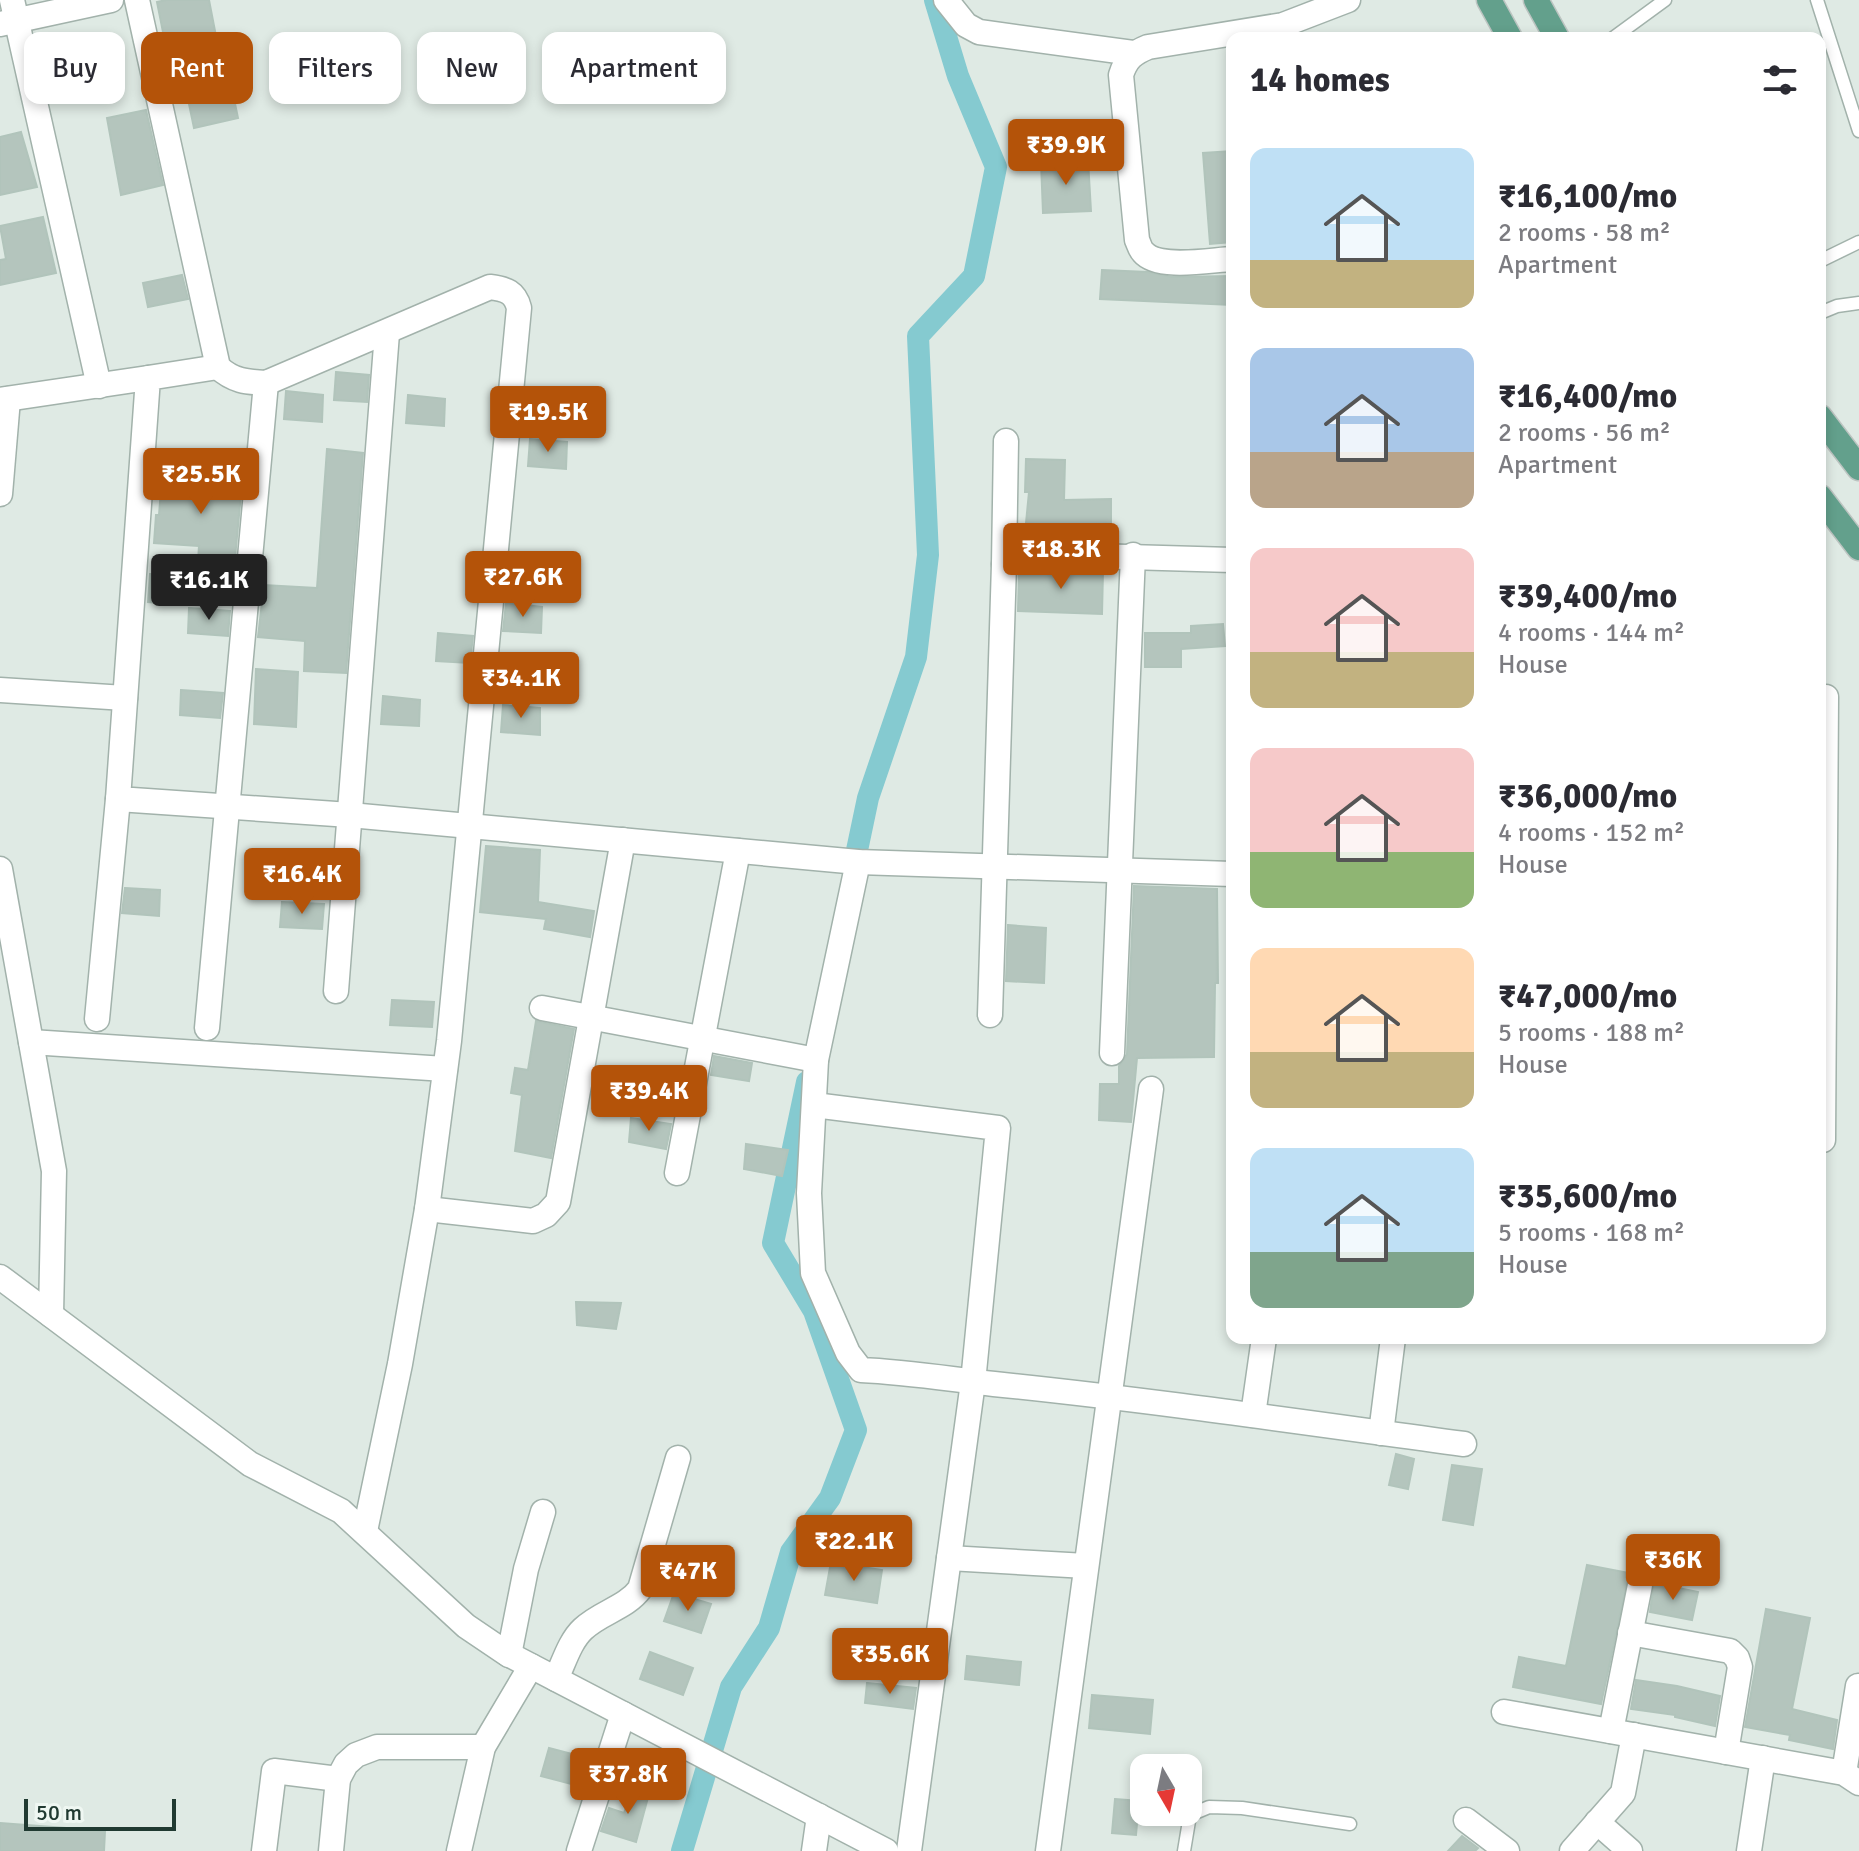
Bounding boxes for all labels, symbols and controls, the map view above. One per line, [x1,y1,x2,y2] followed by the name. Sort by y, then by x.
[24,32,125,104] chip: Buy
[141,32,253,104] chip: Rent
[269,32,401,104] chip: Filters
[417,32,526,104] chip: New
[542,32,726,104] chip: Apartment
[1758,58,1802,102] icon: filters
[1250,59,1390,101] text: 14 homes
[1001,119,1131,187] pin: ₹39.9K
[1026,129,1106,161] text: ₹39.9K
[1498,175,1677,217] text: ₹16,100/mo
[1314,180,1410,276] icon: home
[1498,217,1671,249] text: 2 rooms · 58 m²
[1498,249,1617,281] text: Apartment
[1498,375,1677,417] text: ₹16,400/mo
[1314,380,1410,476] icon: home
[483,386,613,454] pin: ₹19.5K
[508,396,588,428] text: ₹19.5K
[1498,417,1671,449] text: 2 rooms · 56 m²
[136,448,266,516] pin: ₹25.5K
[1498,449,1617,481] text: Apartment
[161,458,241,490] text: ₹25.5K
[996,523,1126,591] pin: ₹18.3K
[1021,533,1101,565] text: ₹18.3K
[458,551,588,619] pin: ₹27.6K
[144,554,274,622] pin: ₹16.1K
[483,561,563,593] text: ₹27.6K
[169,564,249,596] text: ₹16.1K
[1498,575,1677,617] text: ₹39,400/mo
[1314,580,1410,676] icon: home
[1498,617,1685,649] text: 4 rooms · 144 m²
[1498,649,1568,681] text: House
[456,652,586,720] pin: ₹34.1K
[481,662,561,694] text: ₹34.1K
[1498,775,1677,817] text: ₹36,000/mo
[1314,780,1410,876] icon: home
[1498,817,1685,849] text: 4 rooms · 152 m²
[237,848,367,916] pin: ₹16.4K
[1498,849,1568,881] text: House
[262,858,342,890] text: ₹16.4K
[1498,975,1677,1017] text: ₹47,000/mo
[1314,980,1410,1076] icon: home
[1498,1017,1685,1049] text: 5 rooms · 188 m²
[1498,1049,1568,1081] text: House
[584,1065,714,1133] pin: ₹39.4K
[609,1075,689,1107] text: ₹39.4K
[1498,1175,1677,1217] text: ₹35,600/mo
[1314,1180,1410,1276] icon: home
[1498,1217,1685,1249] text: 5 rooms · 168 m²
[1498,1249,1568,1281] text: House
[789,1515,919,1583] pin: ₹22.1K
[814,1525,894,1557] text: ₹22.1K
[1626,1534,1720,1602] pin: ₹36K
[1644,1544,1702,1576] text: ₹36K
[641,1545,735,1613] pin: ₹47K
[659,1555,717,1587] text: ₹47K
[825,1628,955,1696] pin: ₹35.6K
[850,1638,930,1670] text: ₹35.6K
[563,1748,693,1816] pin: ₹37.8K
[1130,1754,1202,1826] north arrow
[1130,1754,1202,1826] map controls
[588,1758,668,1790] text: ₹37.8K
[24,1795,176,1831] scale bar
[36,1799,82,1826] text: 50 m

